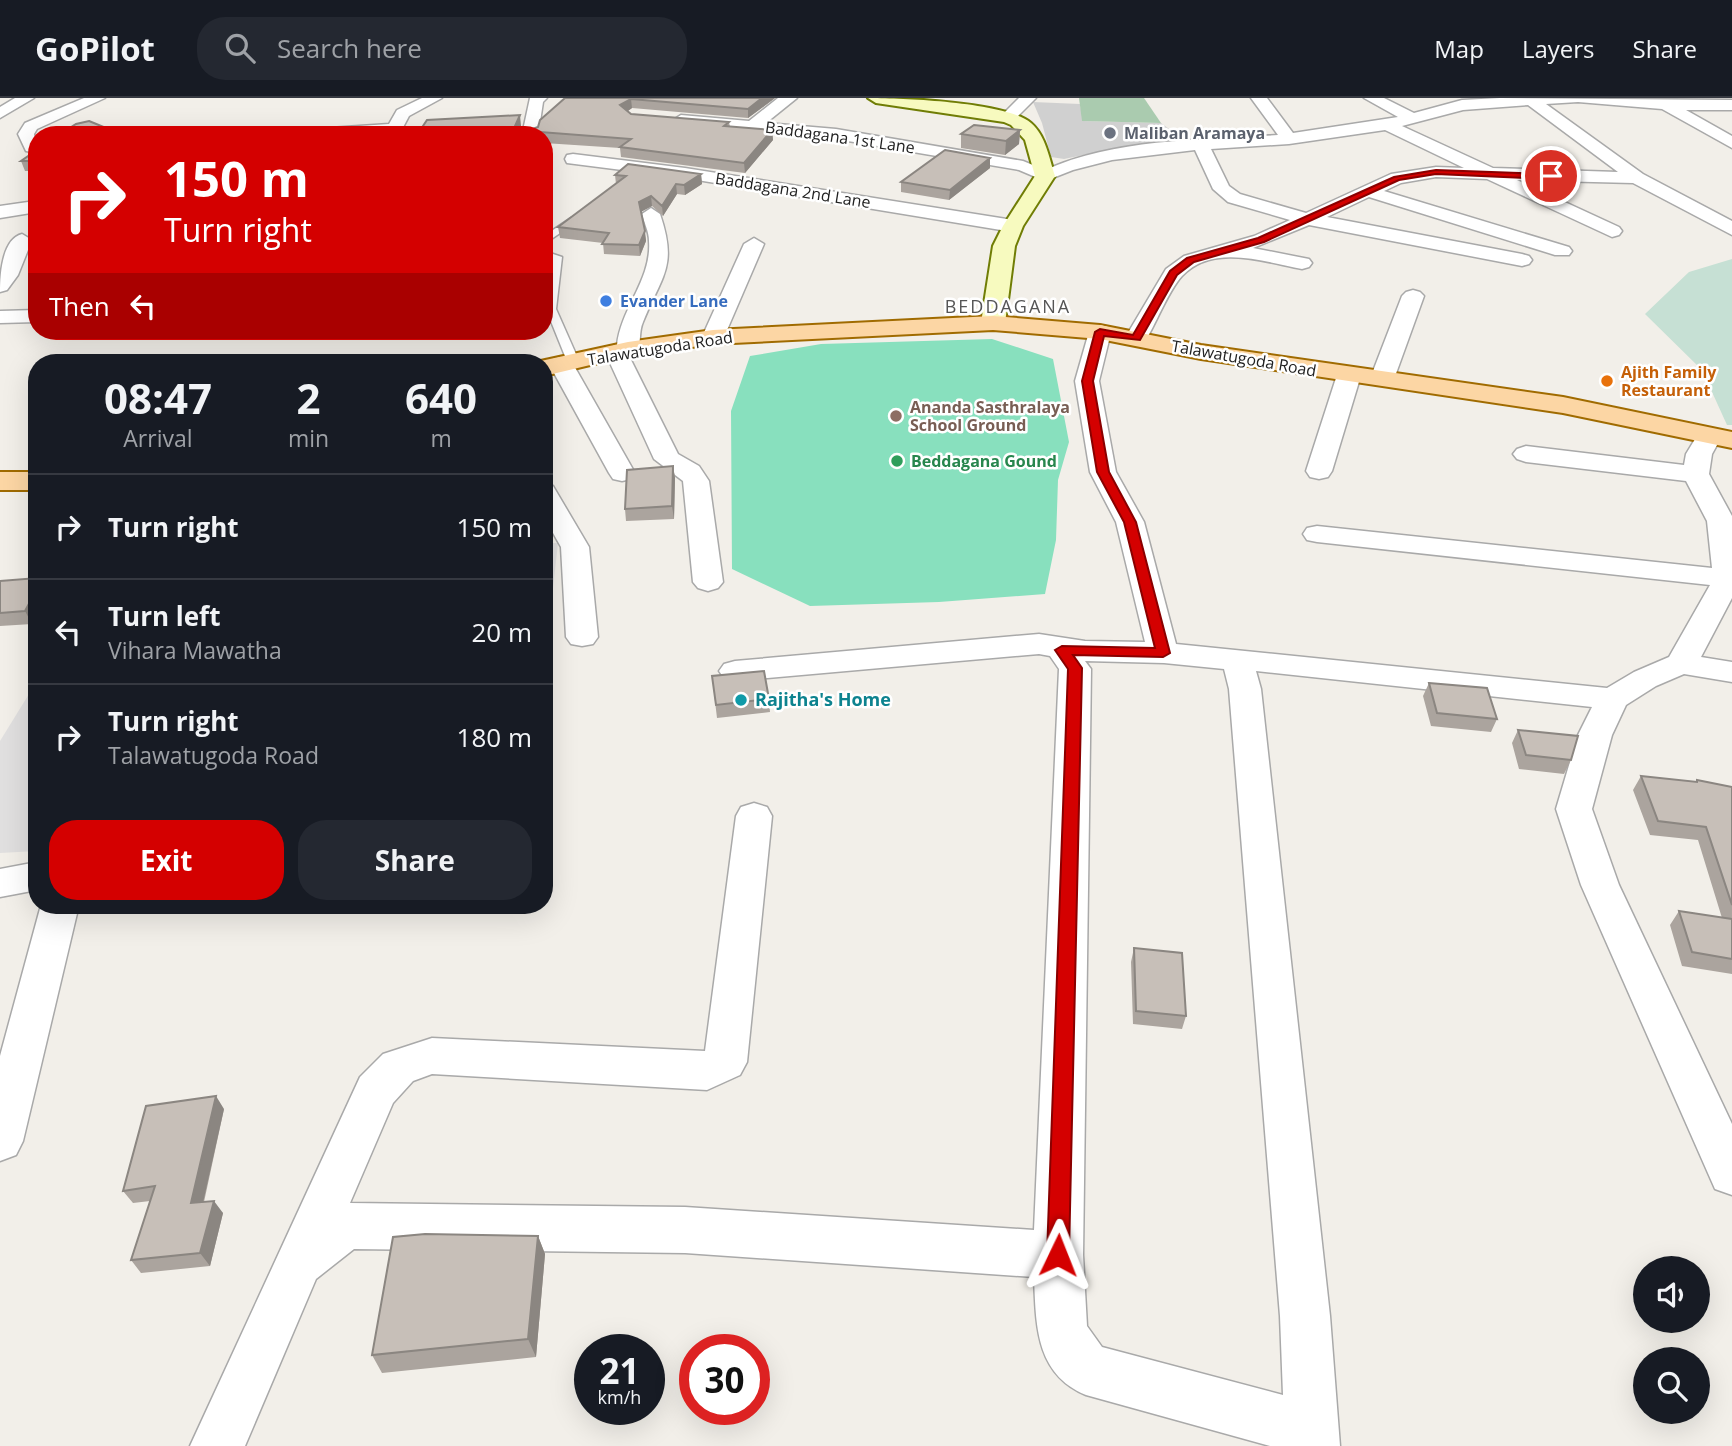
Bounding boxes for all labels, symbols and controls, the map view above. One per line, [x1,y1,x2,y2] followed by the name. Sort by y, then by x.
[197,17,687,80] search box
[35,26,155,71] text: GoPilot
[221,29,259,67] icon: search
[277,30,422,66] text: Search here
[1434,32,1484,65] text: Map
[1522,32,1595,65] text: Layers
[1633,32,1697,65] text: Share
[764,116,916,158] street label: Baddagana 1st Lane
[1124,122,1265,144] place label: Maliban Aramaya
[1102,125,1118,141] marker: Maliban Aramaya
[164,145,309,211] text: 150 m
[1521,146,1581,206] pin
[49,154,140,245] icon: right
[1532,157,1570,195] icon: arrive
[714,167,872,213] street label: Baddagana 2nd Lane
[164,208,312,251] text: Turn right
[124,287,162,325] icon: left
[49,288,110,324] text: Then
[620,290,728,312] place label: Evander Lane
[598,293,614,309] marker: Evander Lane
[945,294,1071,318] district label: BEDDAGANA
[586,326,734,370] street label: Talawatugoda Road
[1170,334,1318,382] street label: Talawatugoda Road
[1621,361,1717,401] place label: Ajith Family Restaurant
[104,369,212,426] text: 08:47
[296,369,321,426] text: 2
[405,369,477,426] text: 640
[1599,373,1615,389] marker: Ajith Family Restaurant
[910,396,1070,436] place label: Ananda Sasthralaya School Ground
[888,408,904,424] marker: Ananda Sasthralaya School Ground
[123,422,193,454] text: Arrival
[288,422,329,454] text: min
[430,422,452,454] text: m
[911,450,1057,472] place label: Beddagana Gound
[889,453,905,469] marker: Beddagana Gound
[49,508,87,546] icon: right
[108,509,239,545] text: Turn right
[457,509,532,545] text: 150 m
[108,598,220,634] text: Turn left
[49,613,87,651] icon: left
[471,614,532,650] text: 20 m
[108,634,282,666] text: Vihara Mawatha
[755,687,891,711] place label: Rajitha's Home
[733,692,749,708] marker: Rajitha's Home
[108,703,239,739] text: Turn right
[49,718,87,756] icon: right
[457,719,532,755] text: 180 m
[108,739,319,771] text: Talawatugoda Road
[49,820,284,900] button: Exit
[298,820,532,900] button: Share
[1021,1218,1095,1292] position arrow
[1633,1256,1710,1424] map controls
[1633,1256,1710,1333] button: sound
[679,1334,770,1425] speed limit sign: 30
[599,1347,640,1394] text: 21
[1633,1347,1710,1424] button: search
[598,1385,641,1409] text: km/h

